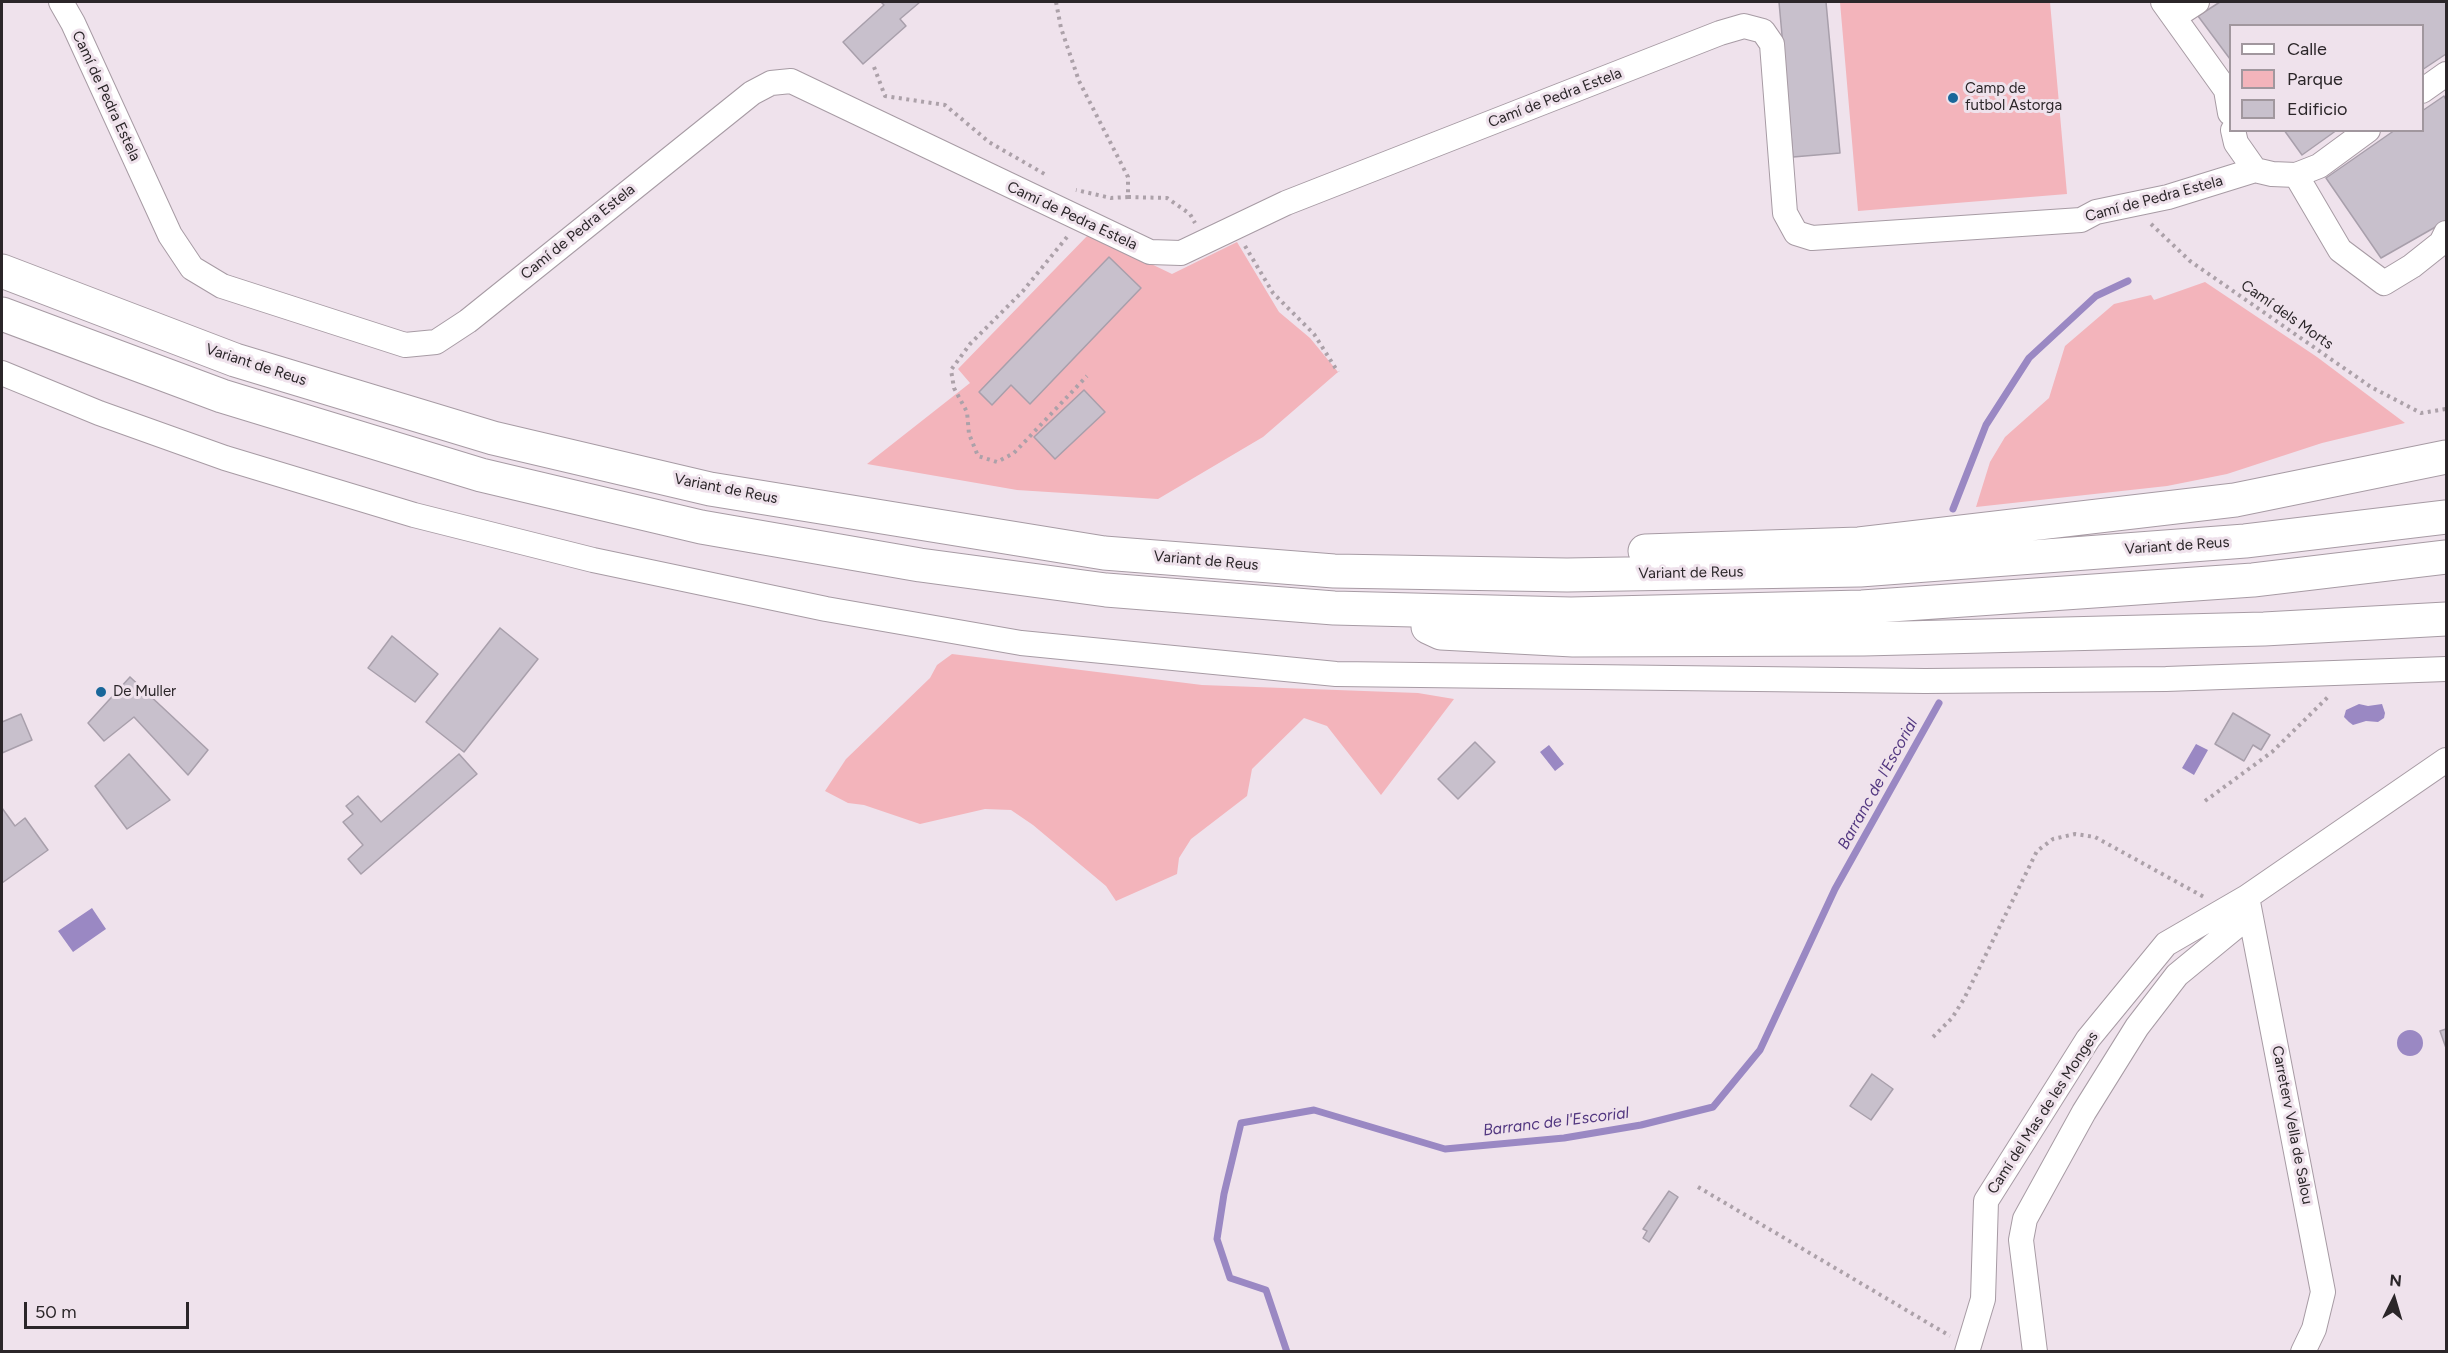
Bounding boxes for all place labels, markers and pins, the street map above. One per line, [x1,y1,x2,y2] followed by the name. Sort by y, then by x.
[1965,80,2062,115] place label: Camp de futbol Astorga
[1946,91,1960,105] marker: Camp de futbol Astorga
[113,683,176,701] place label: De Muller
[94,685,108,699] marker: De Muller

